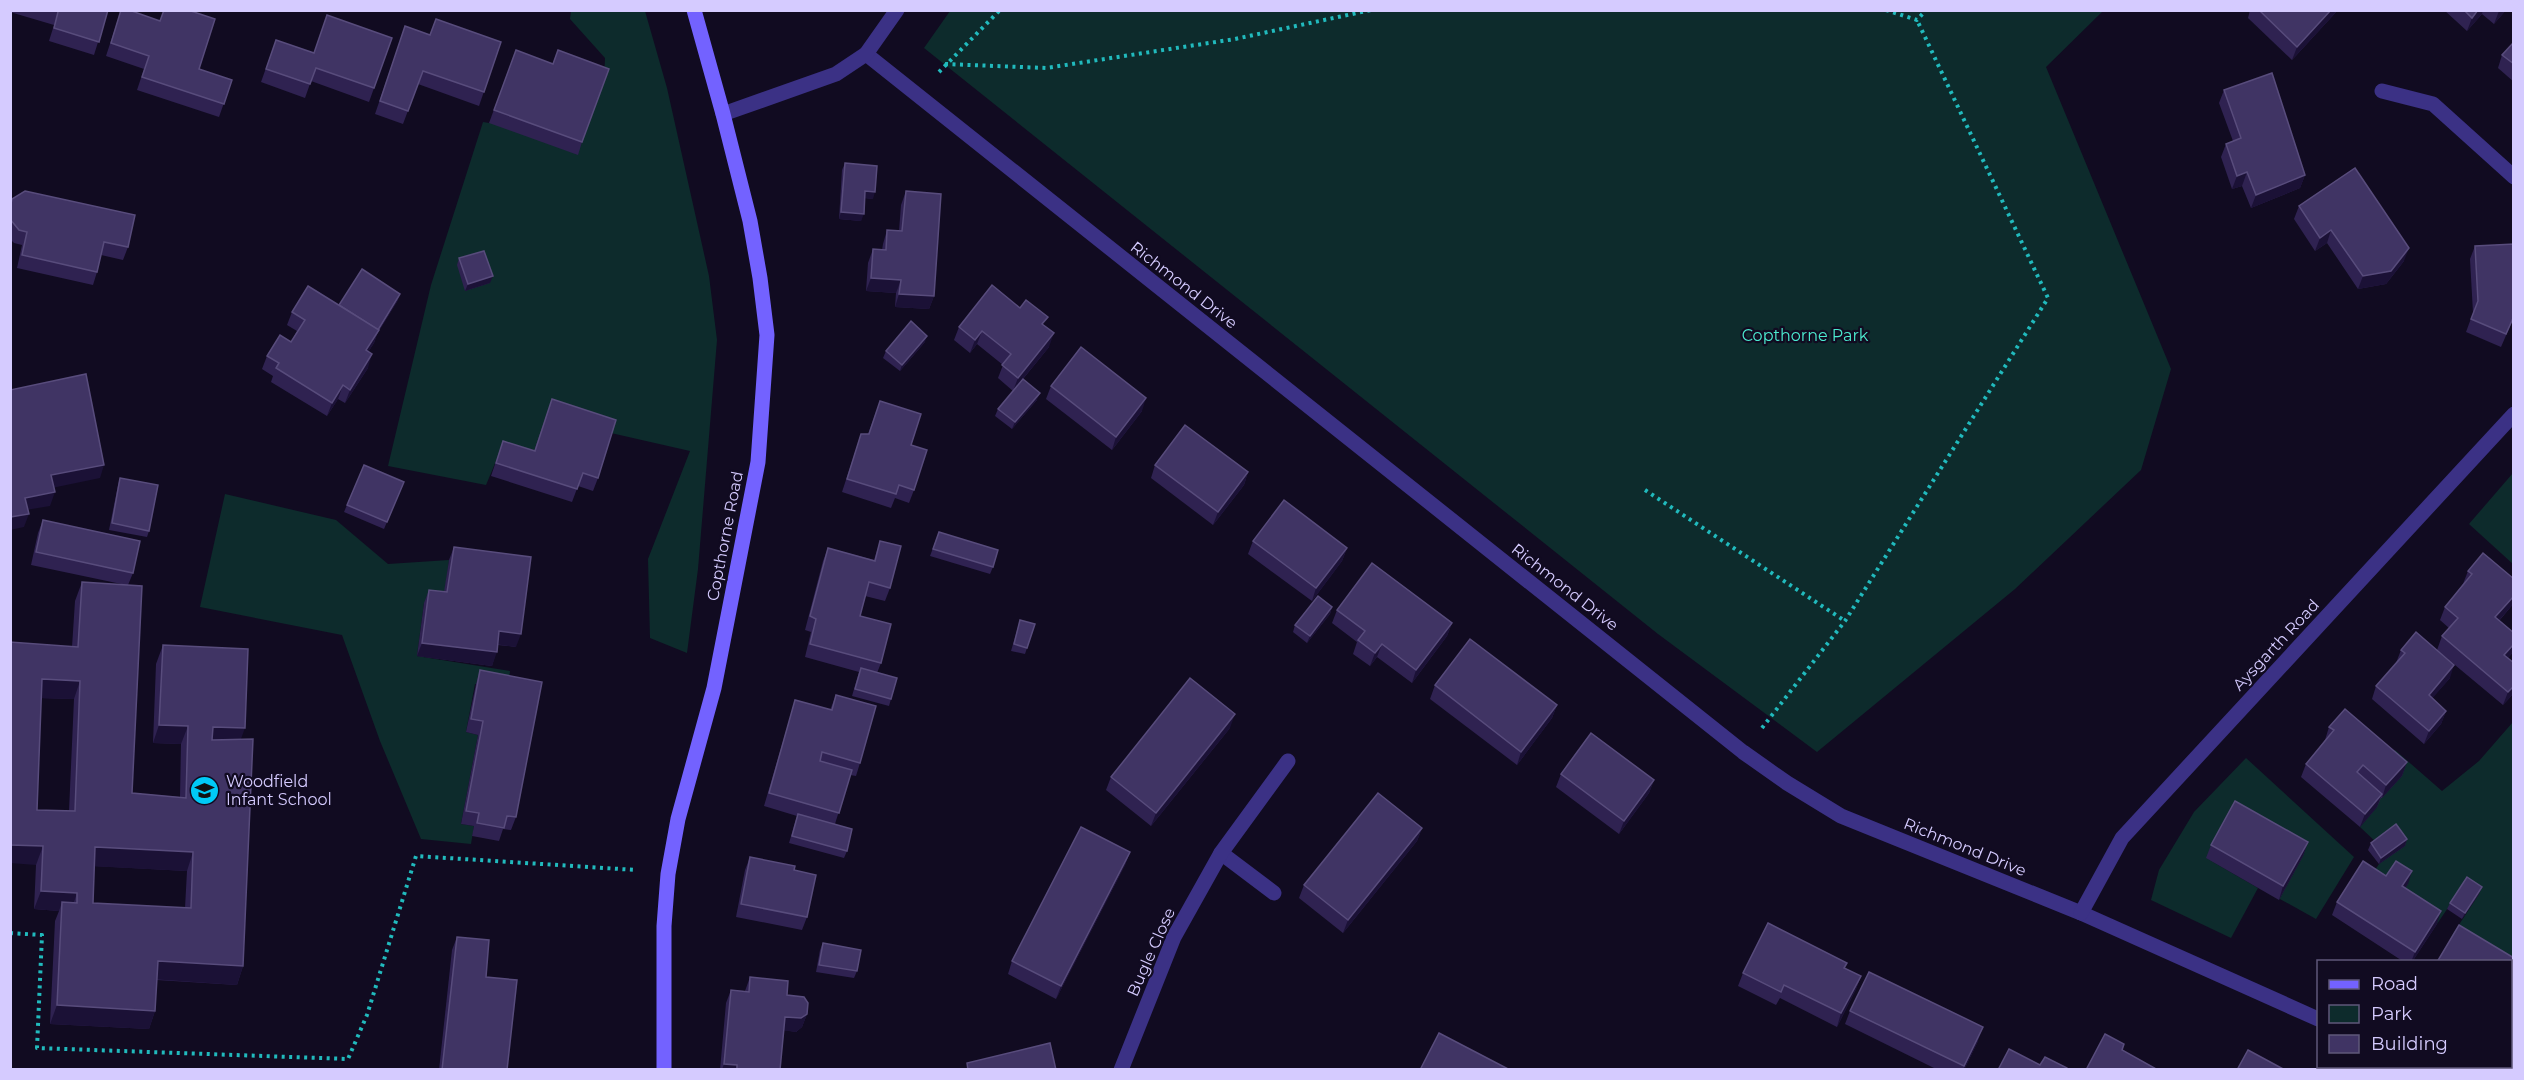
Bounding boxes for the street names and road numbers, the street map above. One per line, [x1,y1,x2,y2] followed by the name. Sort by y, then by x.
[1127,237,1241,333] street label: Richmond Drive
[703,469,747,603] street label: Copthorne Road
[1508,539,1622,635] street label: Richmond Drive
[2229,595,2323,695] street label: Aysgarth Road
[1901,814,2029,880] street label: Richmond Drive
[1123,905,1179,999] street label: Bugle Close

